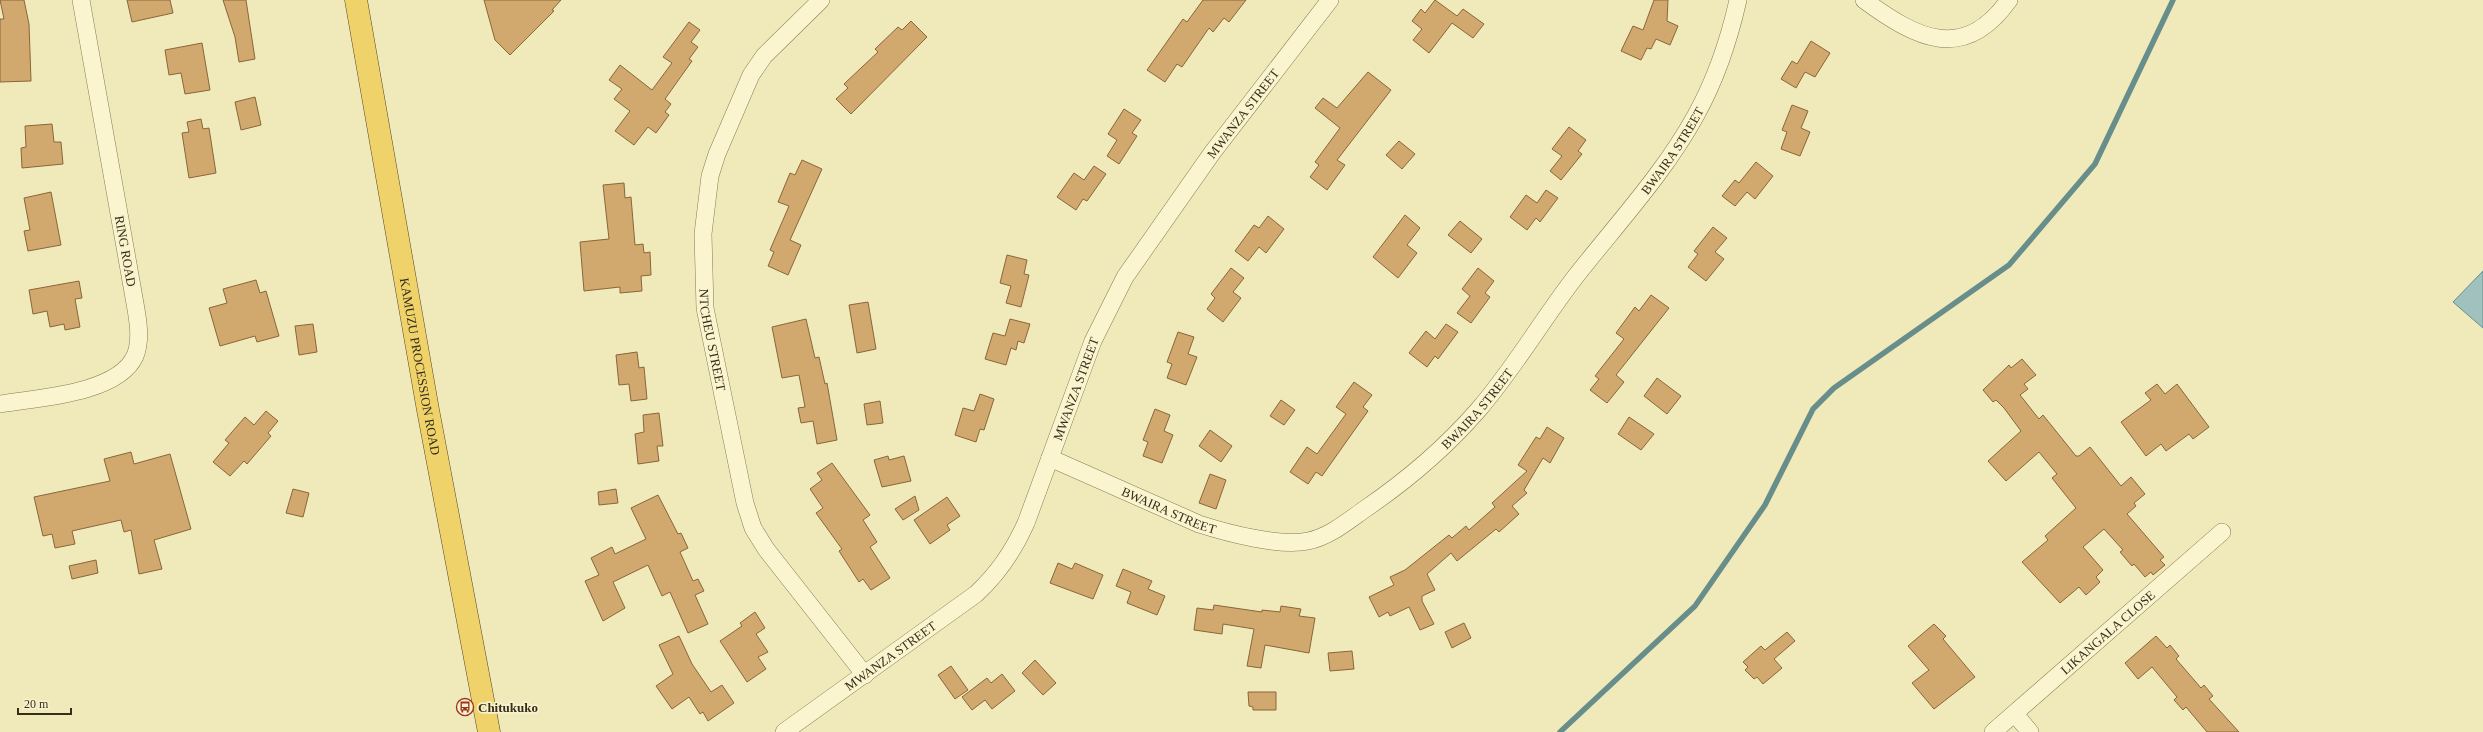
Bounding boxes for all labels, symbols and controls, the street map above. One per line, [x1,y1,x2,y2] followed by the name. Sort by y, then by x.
[1204,66,1282,161] street label: MWANZA STREET
[1638,105,1707,197] street label: BWAIRA STREET
[112,214,139,288] street label: RING ROAD
[397,277,443,456] street label: KAMUZU PROCESSION ROAD
[696,288,729,392] street label: NTCHEU STREET
[1050,335,1102,443] street label: MWANZA STREET
[1438,366,1516,452] street label: BWAIRA STREET
[1119,484,1218,537] street label: BWAIRA STREET
[2058,587,2158,678] street label: LIKANGALA CLOSE
[842,618,939,694] street label: MWANZA STREET
[18,690,71,716] scale bar
[24,697,49,711] text: 20 m
[455,697,475,717] bus stop icon: Chitukuko
[478,700,538,715] place label: Chitukuko

